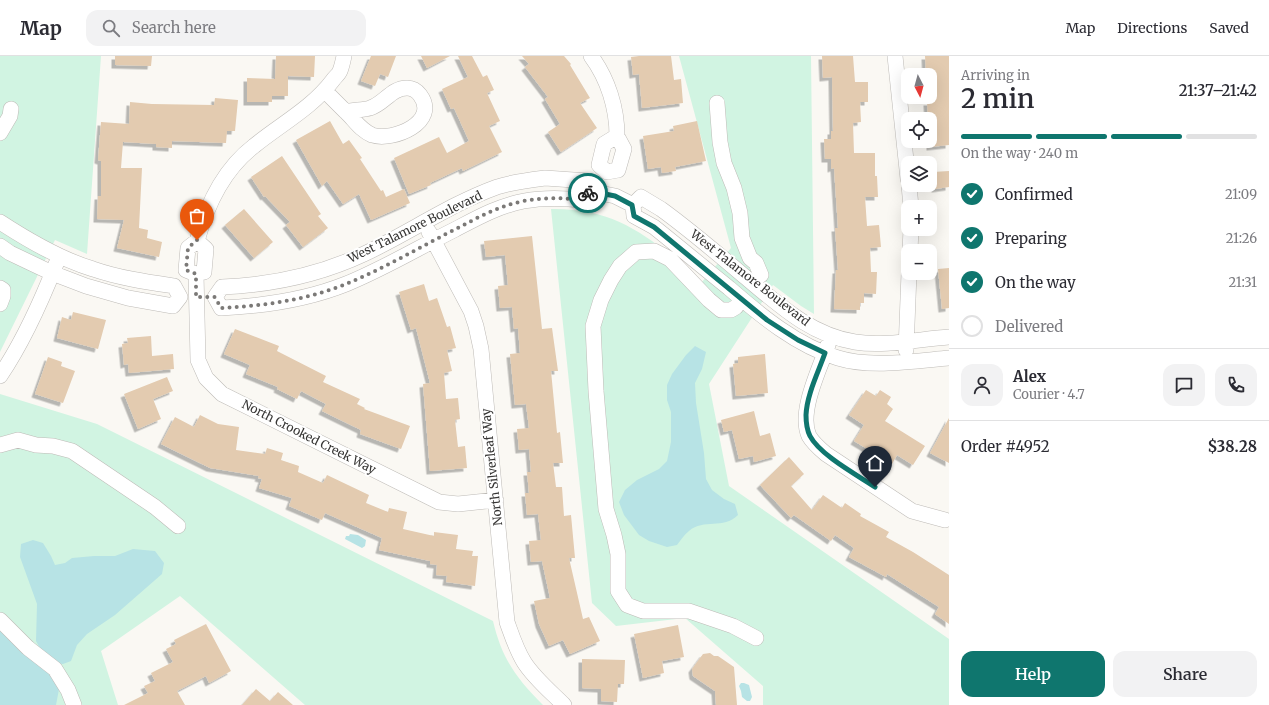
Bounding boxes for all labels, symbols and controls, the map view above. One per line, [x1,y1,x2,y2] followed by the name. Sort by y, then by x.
[86,10,366,46] search box
[20,16,62,40] text: Map
[100,17,122,39] icon: search
[132,18,216,37] text: Search here
[1065,19,1095,37] text: Map
[1117,19,1187,37] text: Directions
[1209,19,1249,37] text: Saved
[961,67,1030,84] text: Arriving in
[901,68,937,104] north arrow
[901,68,937,280] map controls
[1179,81,1257,100] text: 21:37–21:42
[961,82,1034,115] text: 2 min
[901,112,937,148] button: locate
[961,145,1078,162] text: On the way · 240 m
[901,156,937,192] button: layers
[568,173,608,213] courier
[577,182,599,204] icon: bike
[961,183,983,205] icon: check
[995,185,1073,204] text: Confirmed
[1225,186,1257,203] text: 21:09
[344,188,484,266] street label: West Talamore Boulevard
[180,199,214,240] pin
[901,200,937,236] button: +
[186,205,208,227] icon: bag
[687,226,813,329] street label: West Talamore Boulevard
[961,227,983,249] icon: check
[995,229,1067,248] text: Preparing
[1226,230,1257,247] text: 21:26
[901,244,937,280] button: −
[961,271,983,293] icon: check
[995,273,1076,292] text: On the way
[1229,274,1257,291] text: 21:31
[995,317,1063,336] text: Delivered
[961,364,1003,406] button: person
[1163,364,1205,406] button: chat
[1215,364,1257,406] button: phone
[1013,367,1046,386] text: Alex
[1013,386,1085,403] text: Courier · 4.7
[240,396,379,477] street label: North Crooked Creek Way
[478,408,505,526] street label: North Silverleaf Way
[961,437,1050,456] text: Order #4952
[1207,437,1257,456] text: $38.28
[858,446,892,487] pin
[864,452,886,474] icon: home
[961,651,1105,697] button: Help
[1113,651,1257,697] button: Share

